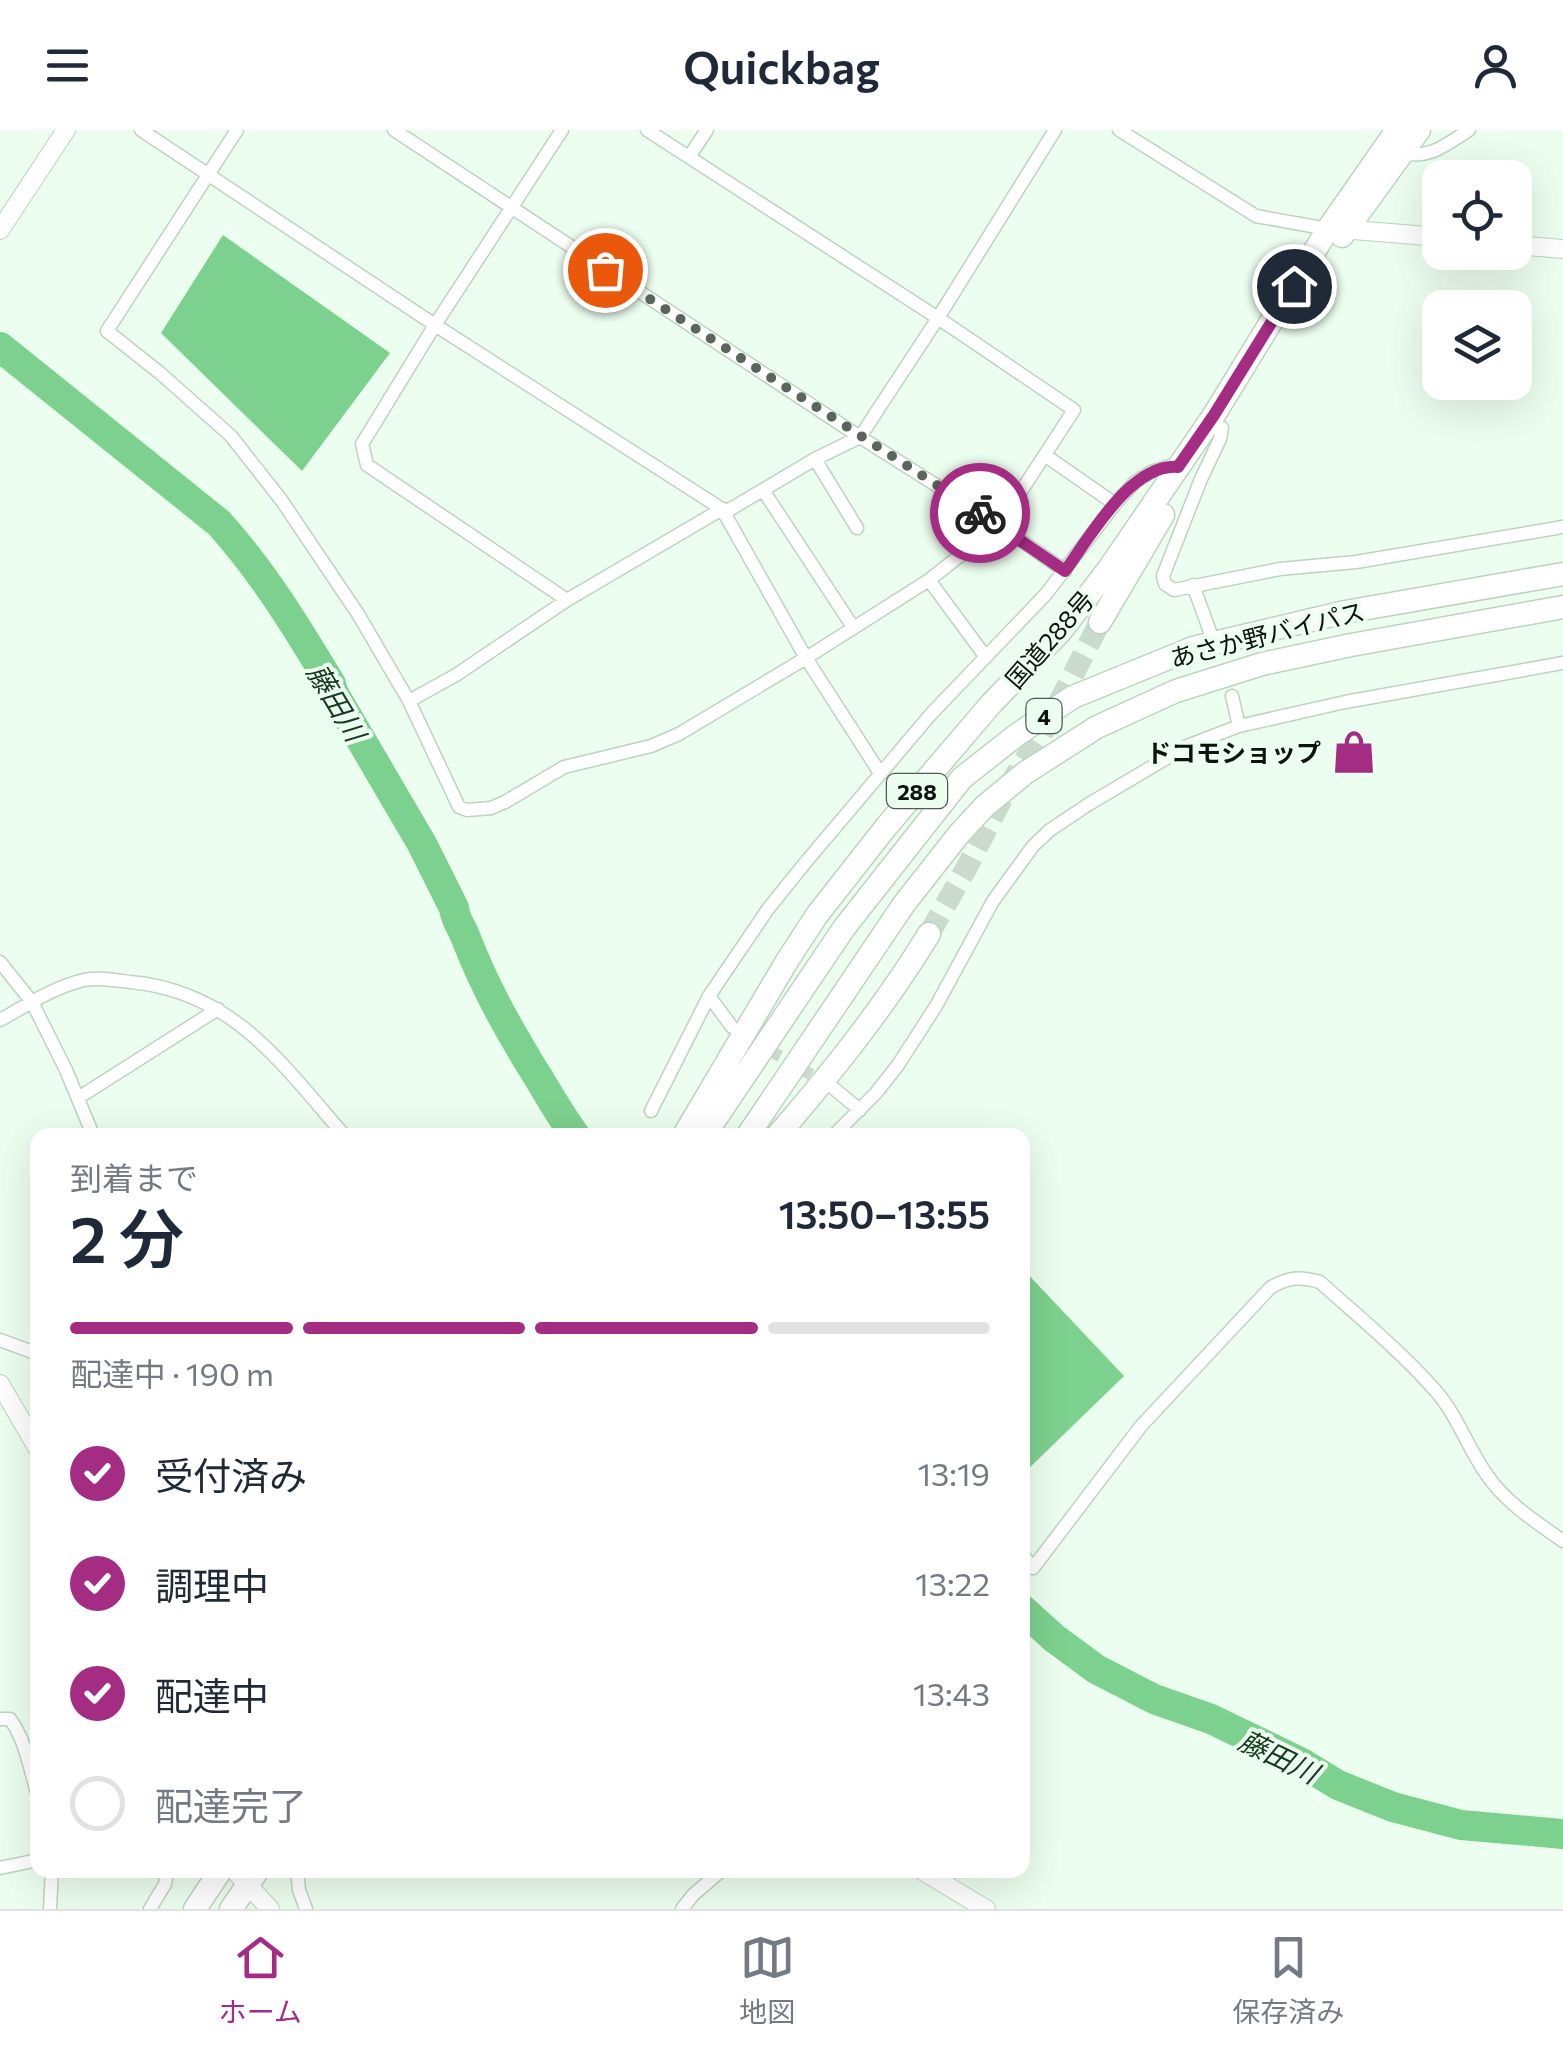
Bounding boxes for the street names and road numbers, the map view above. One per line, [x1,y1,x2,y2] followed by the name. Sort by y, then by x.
[999,584,1099,694] street label: 国道288号
[1167,595,1367,673] street label: あさか野バイパス
[1026,699,1062,733] road number: 4
[887,774,947,808] road number: 288

